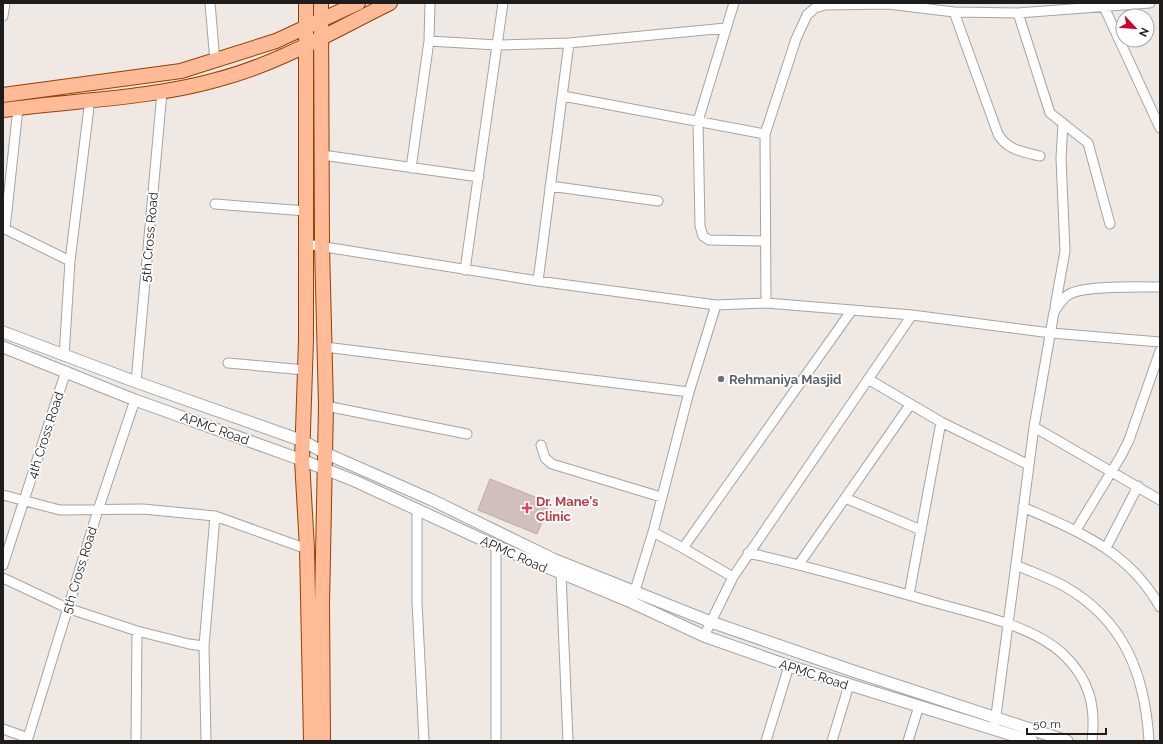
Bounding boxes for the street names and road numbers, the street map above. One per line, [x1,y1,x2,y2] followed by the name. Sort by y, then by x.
[138,191,161,283] street label: 5th Cross Road
[24,390,67,480] street label: 4th Cross Road
[179,409,251,448] street label: APMC Road
[59,525,100,616] street label: 5th Cross Road
[478,533,550,576] street label: APMC Road
[777,656,850,693] street label: APMC Road

